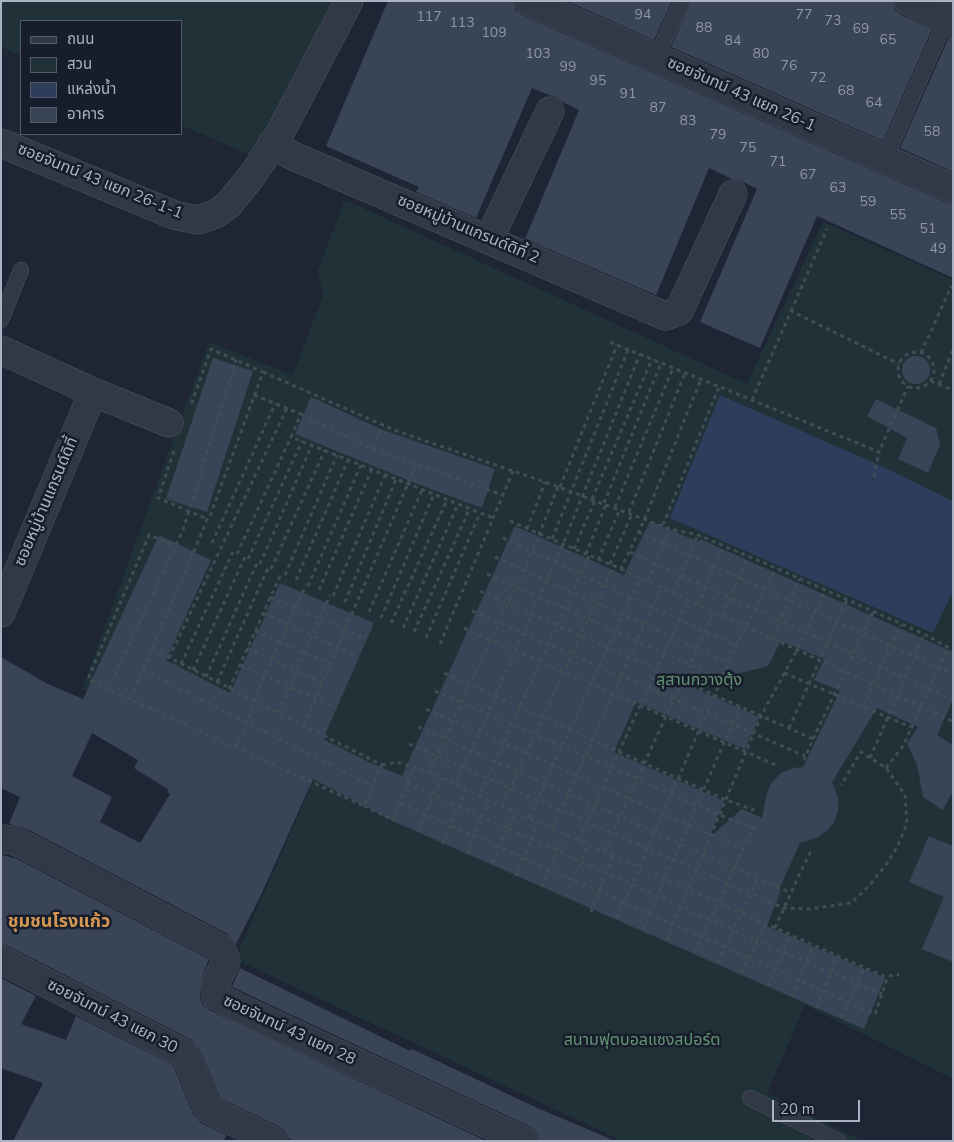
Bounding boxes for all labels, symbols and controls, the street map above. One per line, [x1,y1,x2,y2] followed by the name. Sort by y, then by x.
[635,8,651,24] house number: 94
[796,8,812,24] house number: 77
[416,10,442,26] house number: 117
[825,14,841,30] house number: 73
[449,16,475,32] house number: 113
[20,20,182,135] legend
[696,21,712,37] house number: 88
[853,22,869,38] house number: 69
[481,26,507,42] house number: 109
[67,29,94,49] text: ถนน
[880,33,896,49] house number: 65
[725,34,741,50] house number: 84
[525,47,551,63] house number: 103
[753,47,769,63] house number: 80
[67,54,92,74] text: สวน
[664,54,818,136] street label: ซอยจันทน์ 43 แยก 26-1
[781,59,797,75] house number: 76
[560,60,576,76] house number: 99
[810,71,826,87] house number: 72
[590,74,606,90] house number: 95
[67,79,116,99] text: แหล่งน้ำ
[838,84,854,100] house number: 68
[620,87,636,103] house number: 91
[866,96,882,112] house number: 64
[650,101,666,117] house number: 87
[67,104,104,124] text: อาคาร
[680,114,696,130] house number: 83
[924,125,940,141] house number: 58
[710,128,726,144] house number: 79
[15,140,185,224] street label: ซอยจันทน์ 43 แยก 26-1-1
[740,141,756,157] house number: 75
[770,155,786,171] house number: 71
[800,168,816,184] house number: 67
[830,181,846,197] house number: 63
[394,191,542,269] street label: ซอยหมู่บ้านแกรนด์ดิที้ 2
[860,195,876,211] house number: 59
[890,208,906,224] house number: 55
[920,222,936,238] house number: 51
[930,242,946,258] house number: 49
[11,434,83,570] street label: ซอยหมู่บ้านแกรนด์ดิที้
[656,671,742,691] park label: สุสานกวางตุ้ง
[8,912,110,934] district label: ชุมชนโรงแก้ว
[44,976,180,1058] street label: ซอยจันทน์ 43 แยก 30
[220,992,358,1070] street label: ซอยจันทน์ 43 แยก 28
[564,1031,720,1051] park label: สนามฟุตบอลแซงสปอร์ต
[774,1090,862,1122] scale bar
[780,1099,815,1119] text: 20 m

